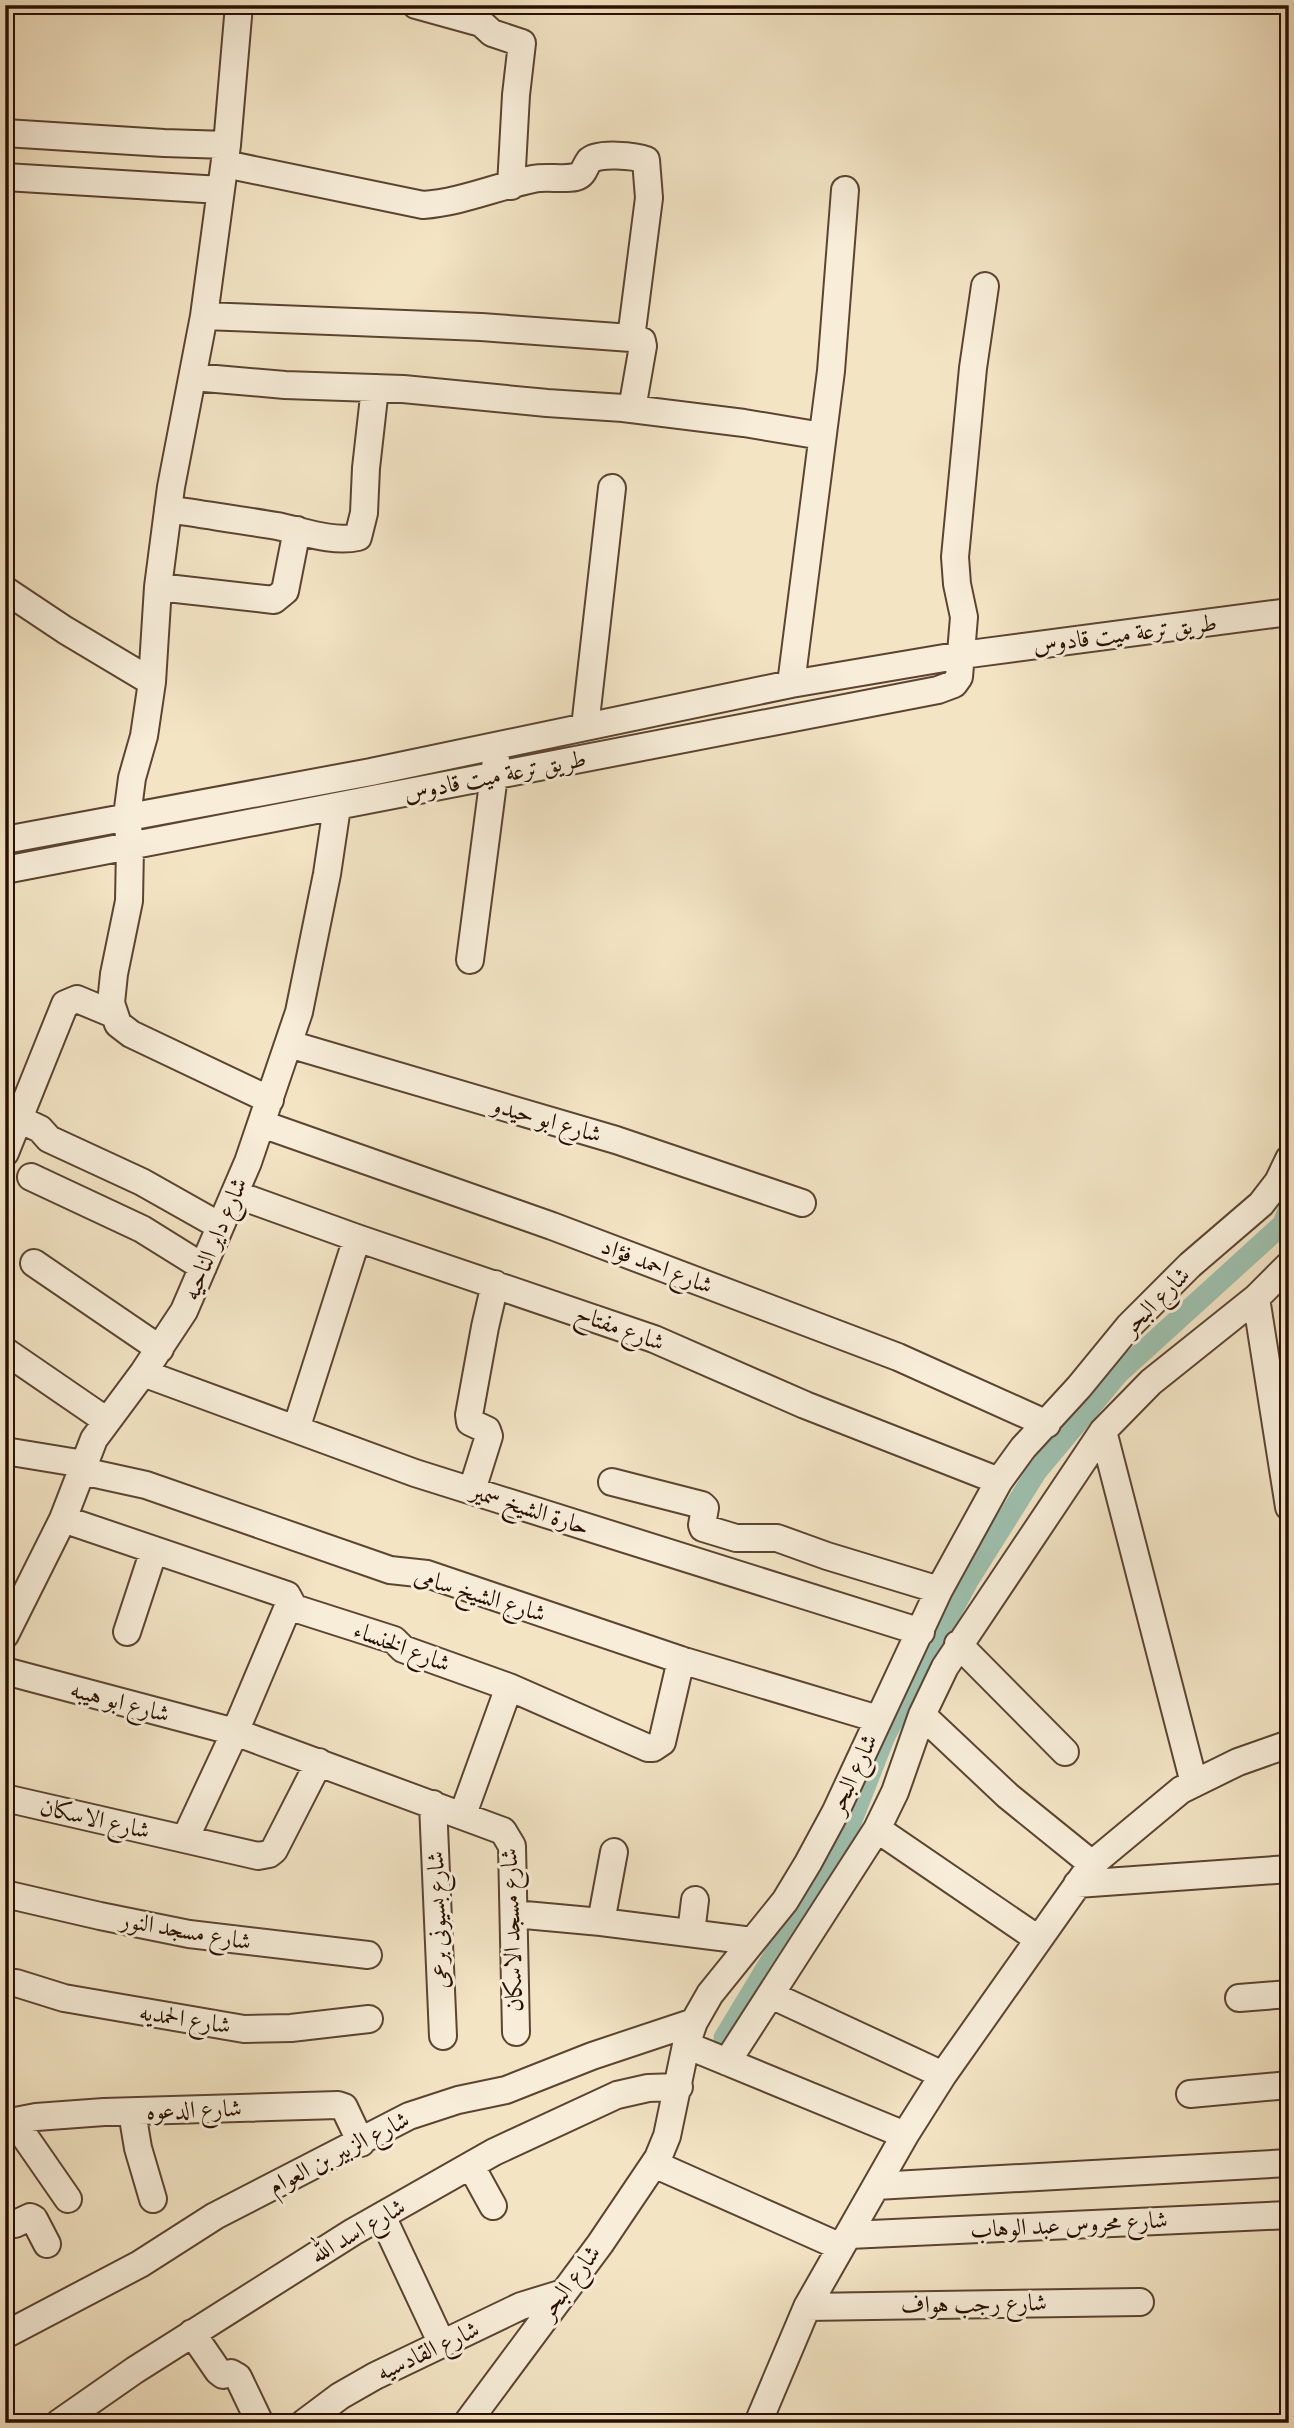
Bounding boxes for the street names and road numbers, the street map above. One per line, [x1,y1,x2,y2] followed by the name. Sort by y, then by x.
[1031,607,1219,661] street label: طريق ترعة ميت قادوس
[401,743,589,809] street label: طريق ترعة ميت قادوس
[485,1089,605,1154] street label: شارع ابو حيدو
[175,1173,258,1307] street label: شارع داير الناحيه
[595,1231,717,1305] street label: شارع احمد فؤاد
[1113,1260,1200,1347] street label: شارع البحر
[570,1298,669,1363] street label: شارع مفتاح
[462,1474,593,1547] street label: حارة الشيخ سمير
[409,1560,549,1634] street label: شارع الشيخ سامى
[348,1614,455,1683] street label: شارع الخنساء
[66,1674,173,1734] street label: شارع ابو هيبه
[820,1729,889,1823] street label: شارع البحر
[36,1791,153,1851] street label: شارع الاسكان
[494,1847,534,2012] street label: شارع مسجد الاسكان
[420,1851,460,1989] street label: شارع بسيونى برعى
[116,1904,254,1962] street label: شارع مسجد النور
[136,1996,233,2045] street label: شارع الحمديه
[146,2093,242,2131] street label: شارع الدعوه
[263,2104,417,2206] street label: شارع الزبير بن العوام
[303,2188,413,2274] street label: شارع اسد الله
[969,2204,1169,2250] street label: شارع محروس عبد الوهاب
[530,2239,611,2330] street label: شارع البحر
[901,2287,1047,2325] street label: شارع رجب هواف
[372,2314,486,2392] street label: شارع القادسيه

